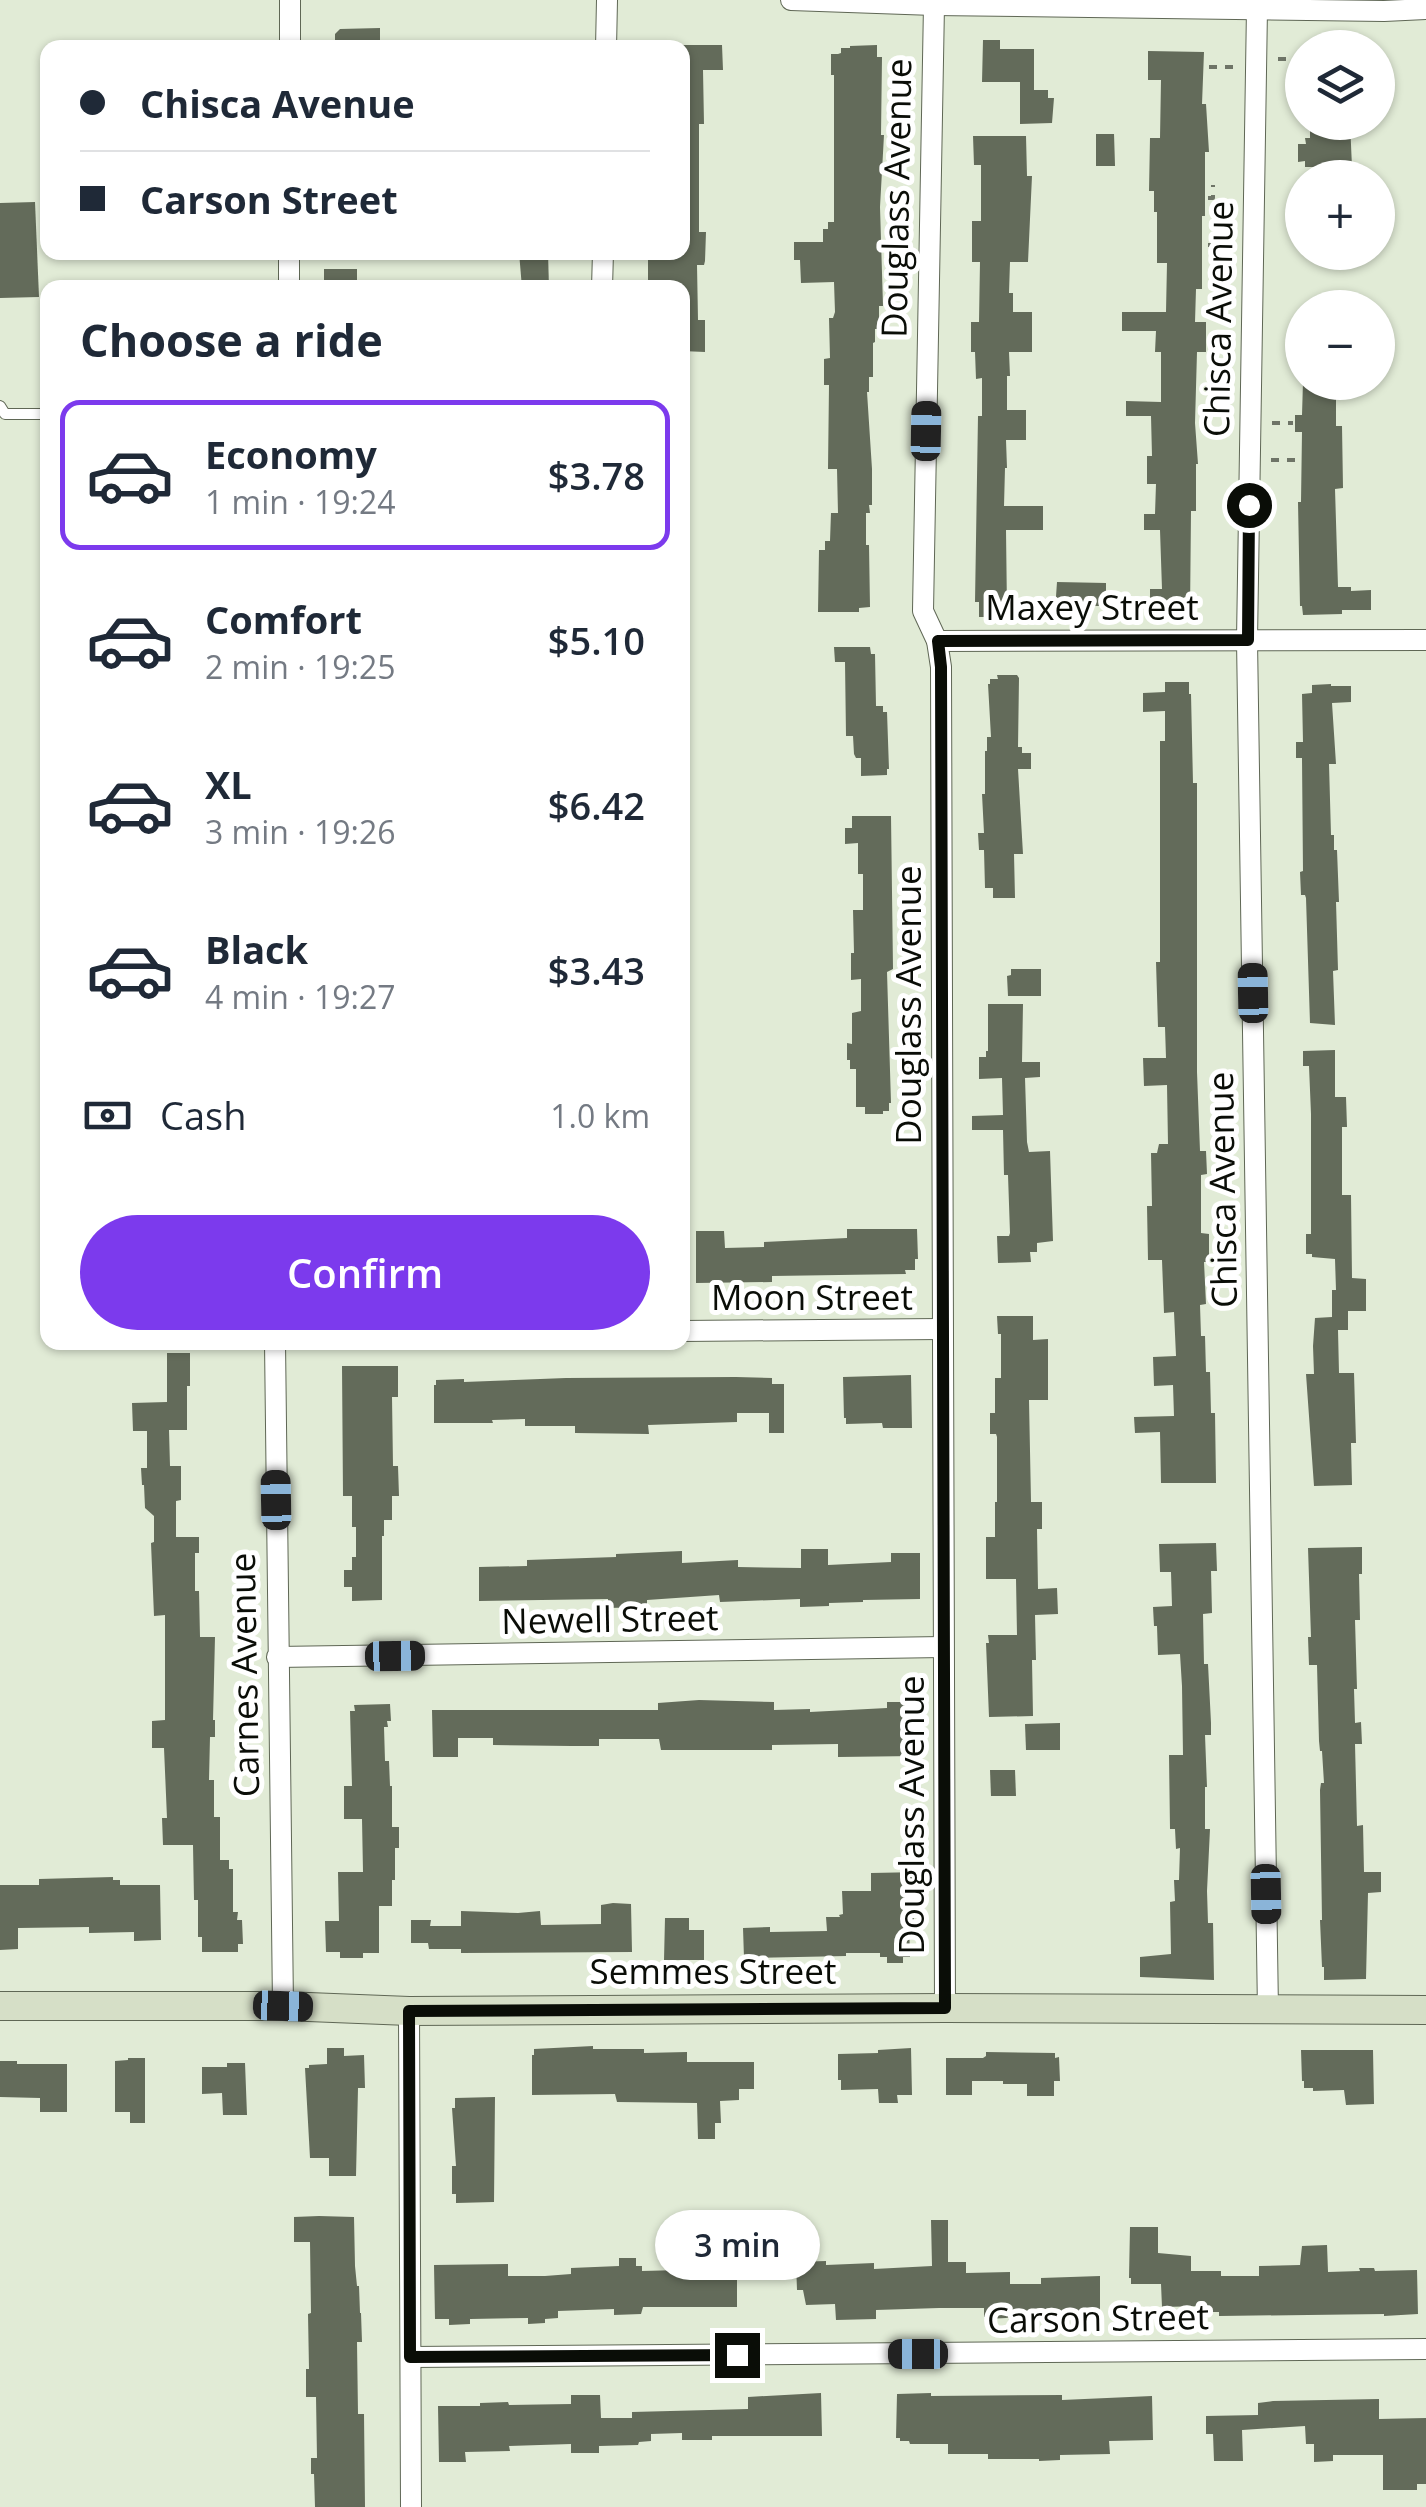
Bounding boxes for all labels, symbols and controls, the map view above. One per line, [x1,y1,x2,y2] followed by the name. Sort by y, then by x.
[1285,30,1395,400] map controls
[1285,30,1395,140] button: layers
[870,58,921,338] street label: Douglass Avenue
[140,77,415,129] text: Chisca Avenue
[1285,160,1395,270] button: +
[140,173,398,225] text: Carson Street
[1192,200,1243,437] street label: Chisca Avenue
[1285,290,1395,400] button: −
[80,309,383,370] text: Choose a ride
[910,401,942,461] car
[205,428,377,480] text: Economy
[85,430,175,520] icon: car
[548,449,645,501] text: $3.78
[205,480,396,523] text: 1 min · 19:24
[1227,483,1272,528] route start
[985,583,1199,630] street label: Maxey Street
[205,593,362,645] text: Comfort
[85,595,175,685] icon: car
[548,614,645,666] text: $5.10
[205,645,396,688] text: 2 min · 19:25
[205,758,252,810] text: XL
[85,760,175,850] icon: car
[548,779,645,831] text: $6.42
[205,810,396,853] text: 3 min · 19:26
[884,865,931,1145] street label: Douglass Avenue
[205,923,308,975] text: Black
[85,925,175,1015] icon: car
[548,944,645,996] text: $3.43
[1237,963,1269,1023] car
[205,975,396,1018] text: 4 min · 19:27
[1196,1072,1247,1309] street label: Chisca Avenue
[80,1088,135,1143] icon: cash
[160,1089,246,1141] text: Cash
[550,1094,650,1137] text: 1.0 km
[80,1215,650,1330] button: Confirm
[711,1273,913,1320] street label: Moon Street
[260,1470,292,1530] car
[218,1552,269,1798] street label: Carnes Avenue
[501,1593,719,1644] street label: Newell Street
[365,1640,425,1672] car
[887,1675,934,1955] street label: Douglass Avenue
[1250,1864,1282,1924] car
[590,1947,836,1994] street label: Semmes Street
[252,1990,314,2022] car
[654,2210,820,2280] callout: 3 min
[694,2223,781,2266] text: 3 min
[987,2292,1209,2343] street label: Carson Street
[715,2333,760,2378] route end
[888,2339,948,2369] car

